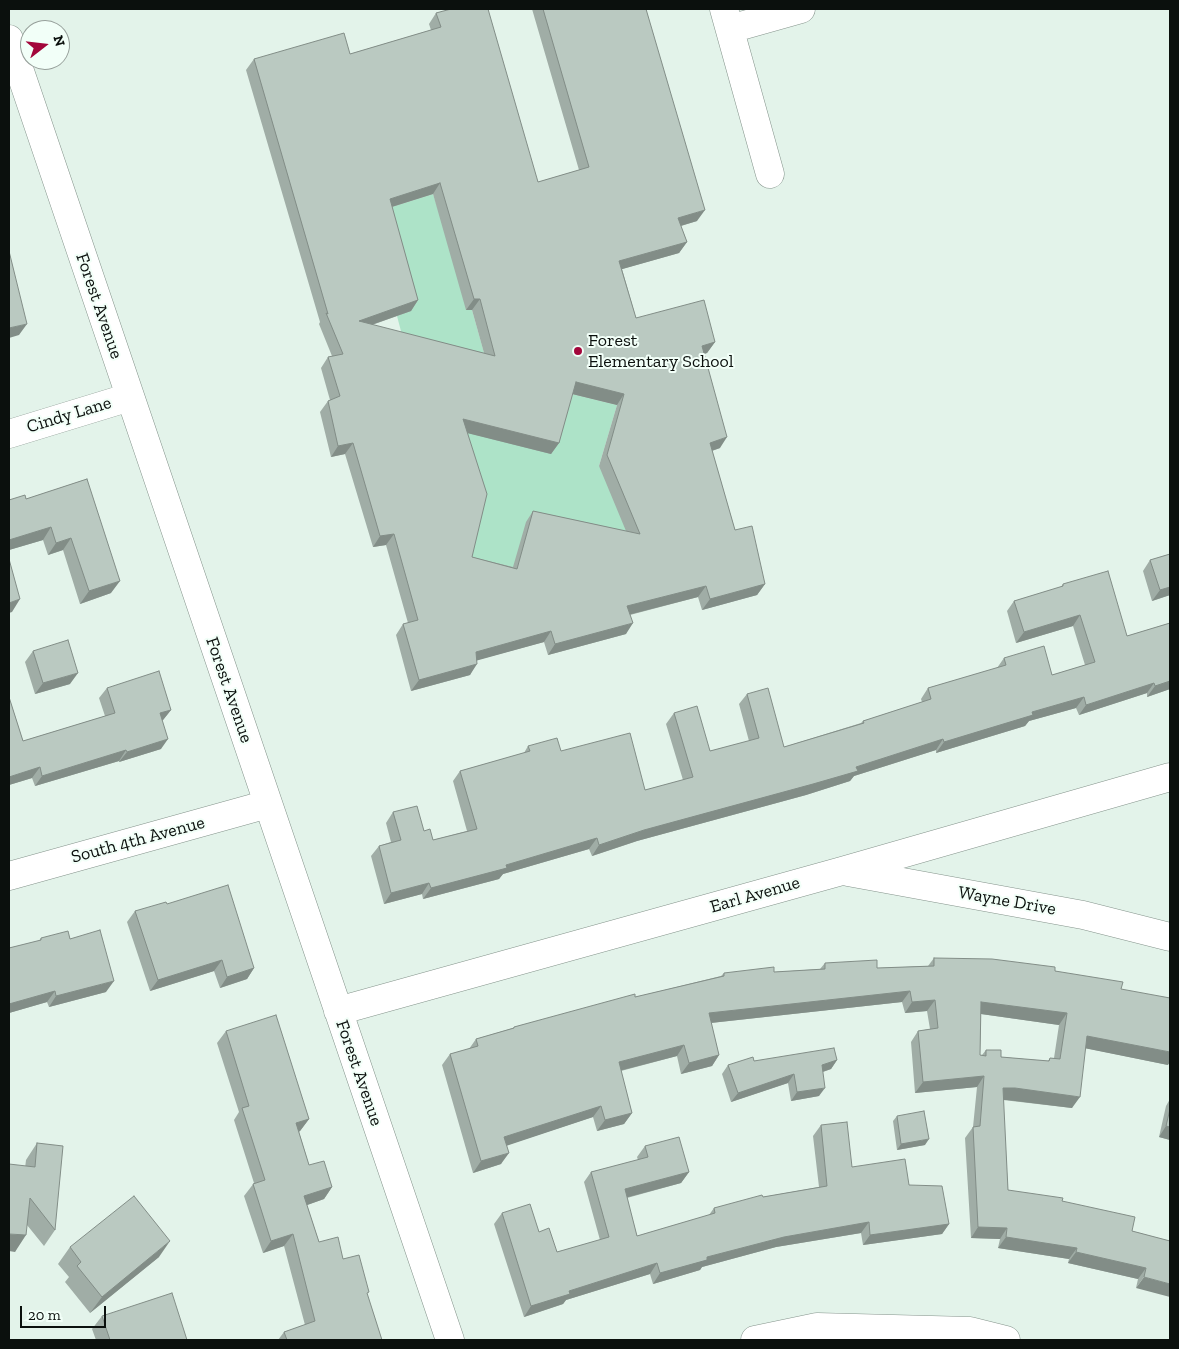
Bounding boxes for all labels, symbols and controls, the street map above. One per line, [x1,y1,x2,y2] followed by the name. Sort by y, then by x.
[20,20,70,70] north arrow
[49,34,69,48] text: N
[71,250,127,362] street label: Forest Avenue
[588,330,734,372] place label: Forest Elementary School
[572,345,584,357] marker: Forest Elementary School
[24,392,114,438] street label: Cindy Lane
[201,634,257,746] street label: Forest Avenue
[69,812,207,868] street label: South 4th Avenue
[708,872,802,918] street label: Earl Avenue
[956,882,1058,920] street label: Wayne Drive
[331,1017,387,1129] street label: Forest Avenue
[22,1296,109,1328] scale bar
[28,1306,61,1324] text: 20 m

